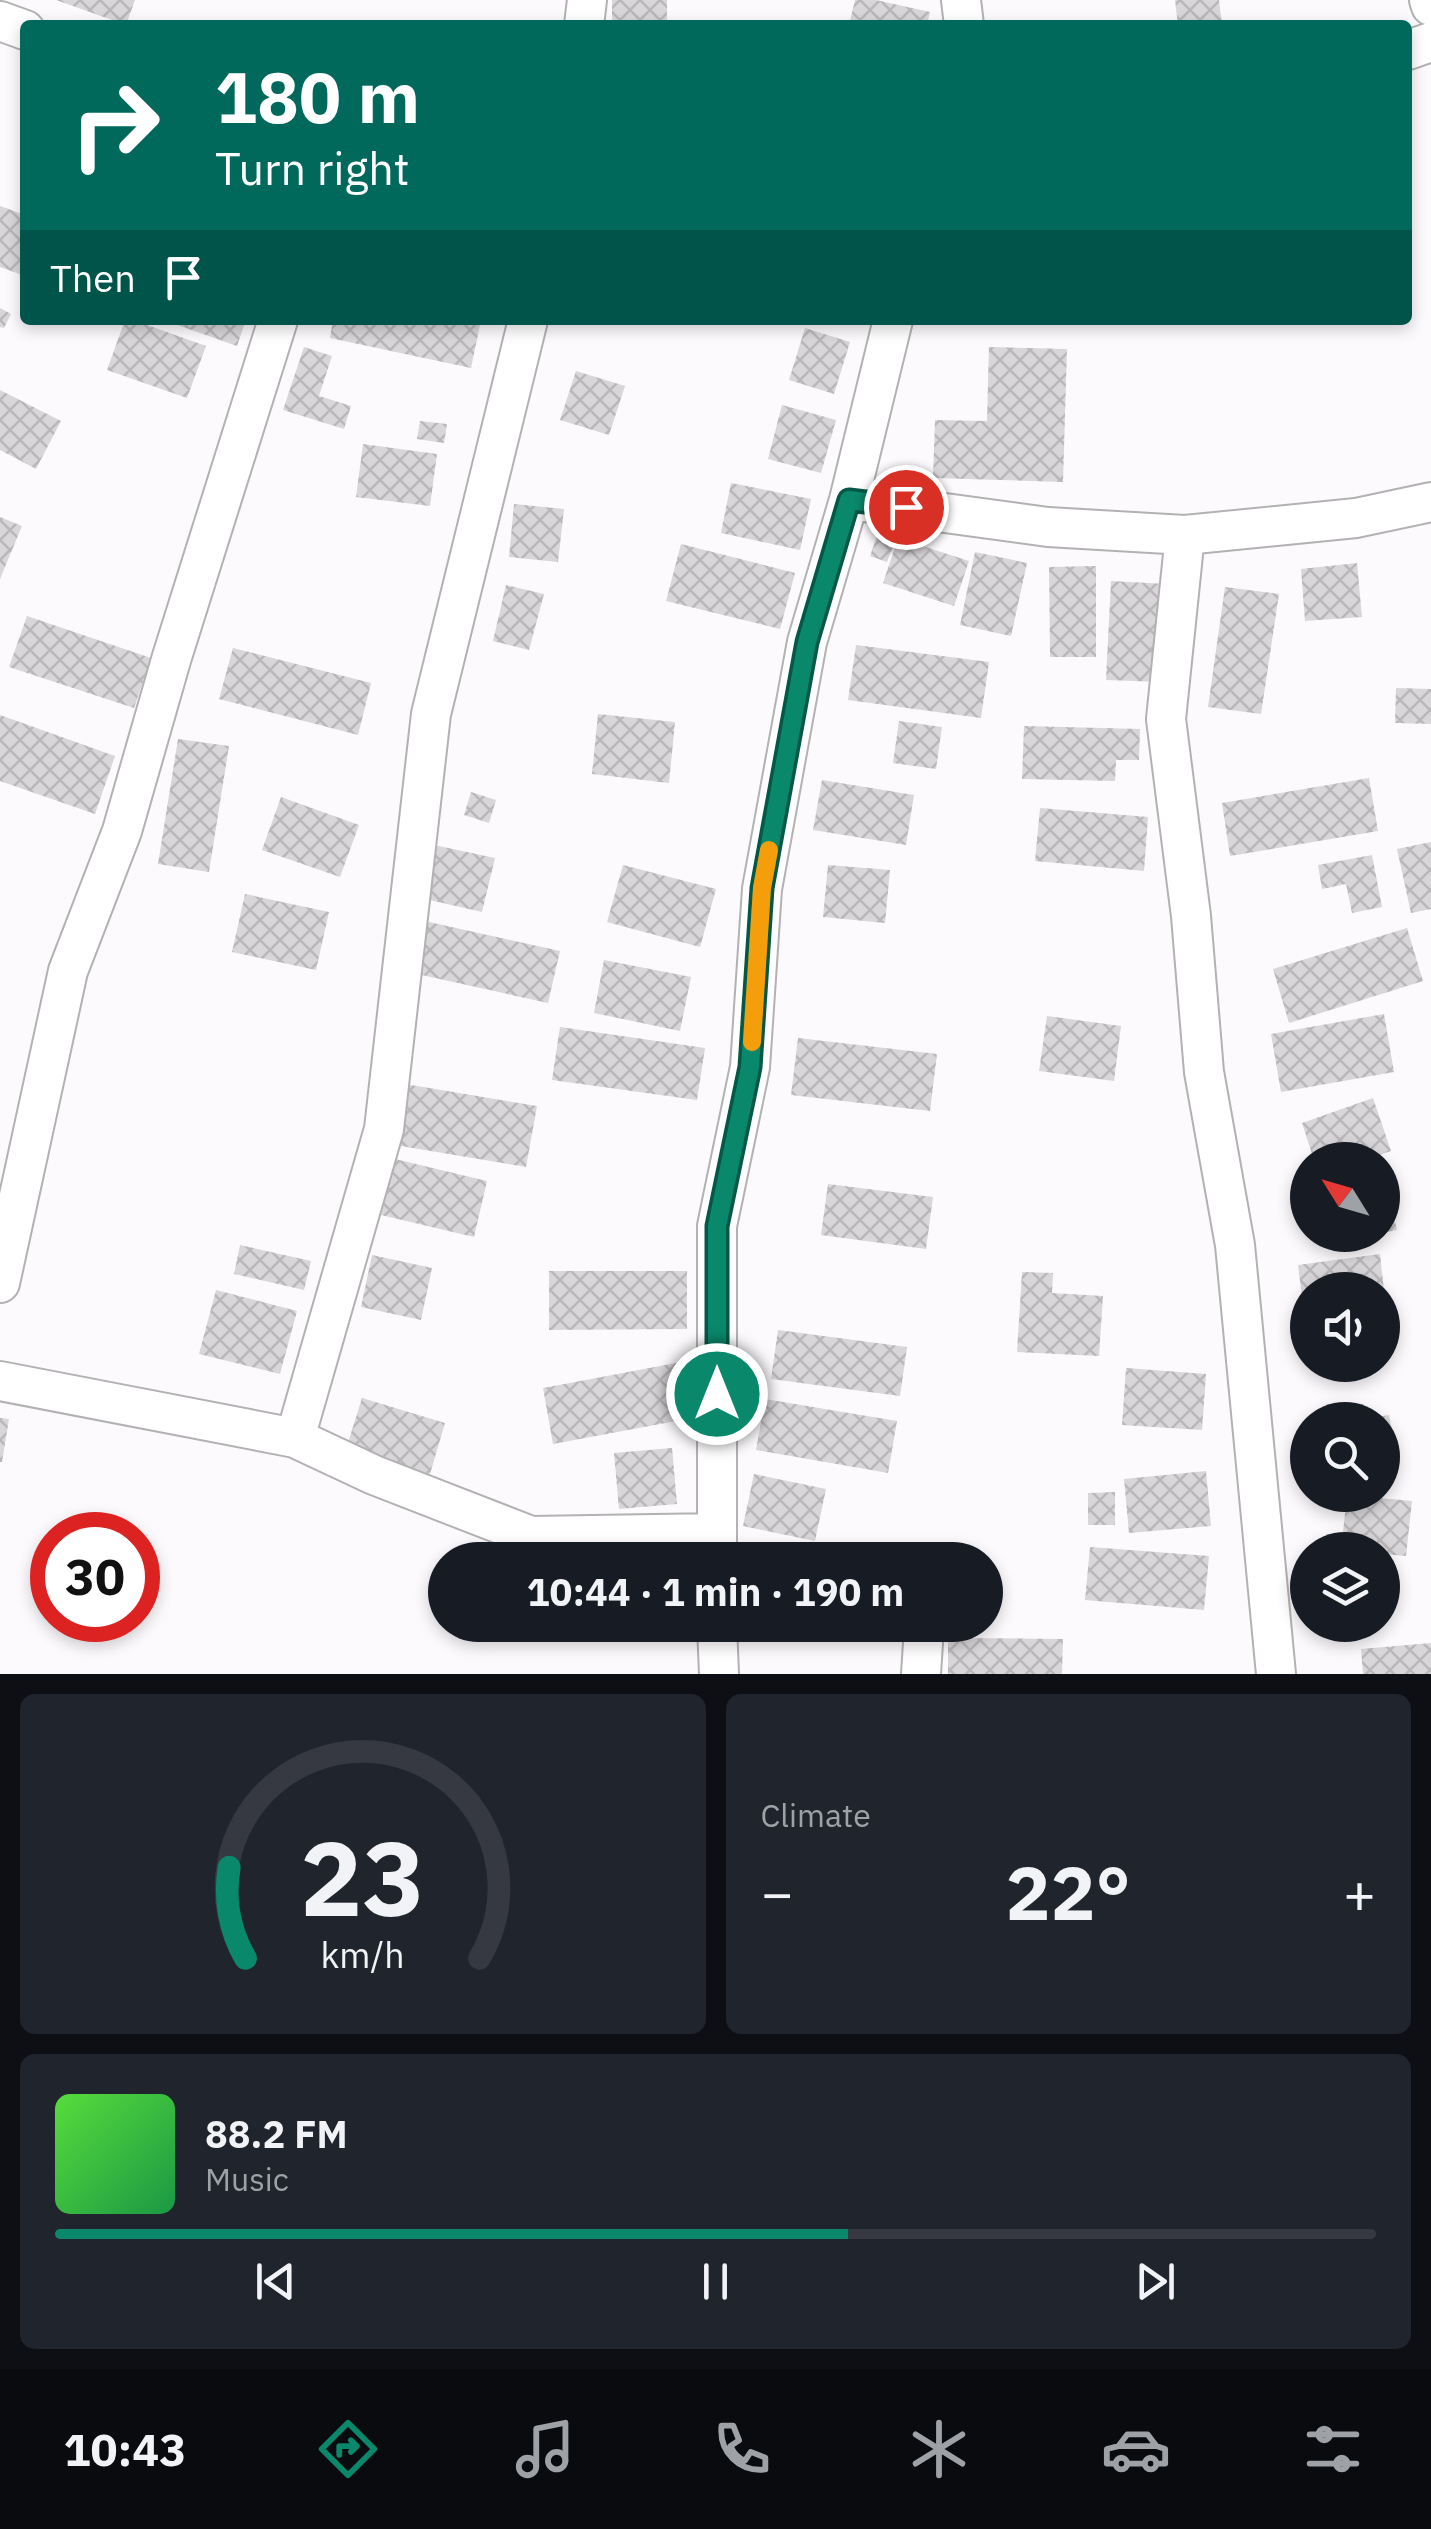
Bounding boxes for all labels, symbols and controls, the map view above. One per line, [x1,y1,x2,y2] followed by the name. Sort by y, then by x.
[215,51,420,142] text: 180 m
[50,60,180,190] icon: right
[215,139,410,197] text: Turn right
[156,250,211,305] icon: arrive
[50,253,136,302] text: Then
[864,465,949,550] pin
[879,480,934,535] icon: arrive
[1290,1142,1400,1252] north arrow
[1290,1142,1400,1642] map controls
[1290,1272,1400,1382] button: sound
[665,1342,769,1446] position arrow
[1290,1402,1400,1512] button: search
[30,1512,160,1642] speed limit sign: 30
[1290,1532,1400,1642] button: layers
[527,1567,904,1616] text: 10:44 · 1 min · 190 m
[761,1794,871,1836] text: Climate
[300,1809,425,1945] text: 23
[1006,1843,1131,1941] text: 22°
[761,1857,794,1928] text: −
[1343,1857,1376,1928] text: +
[321,1931,405,1978] text: km/h
[205,2109,348,2158] text: 88.2 FM
[205,2158,289,2200] text: Music
[248,2254,303,2309] icon: previous
[688,2254,743,2309] icon: pause
[1128,2254,1183,2309] icon: next
[313,2414,383,2484] icon: directions
[510,2414,580,2484] icon: music
[707,2414,777,2484] icon: phone
[904,2414,974,2484] icon: climate
[1101,2414,1171,2484] icon: car
[1298,2414,1368,2484] icon: filters
[63,2420,186,2478] text: 10:43

